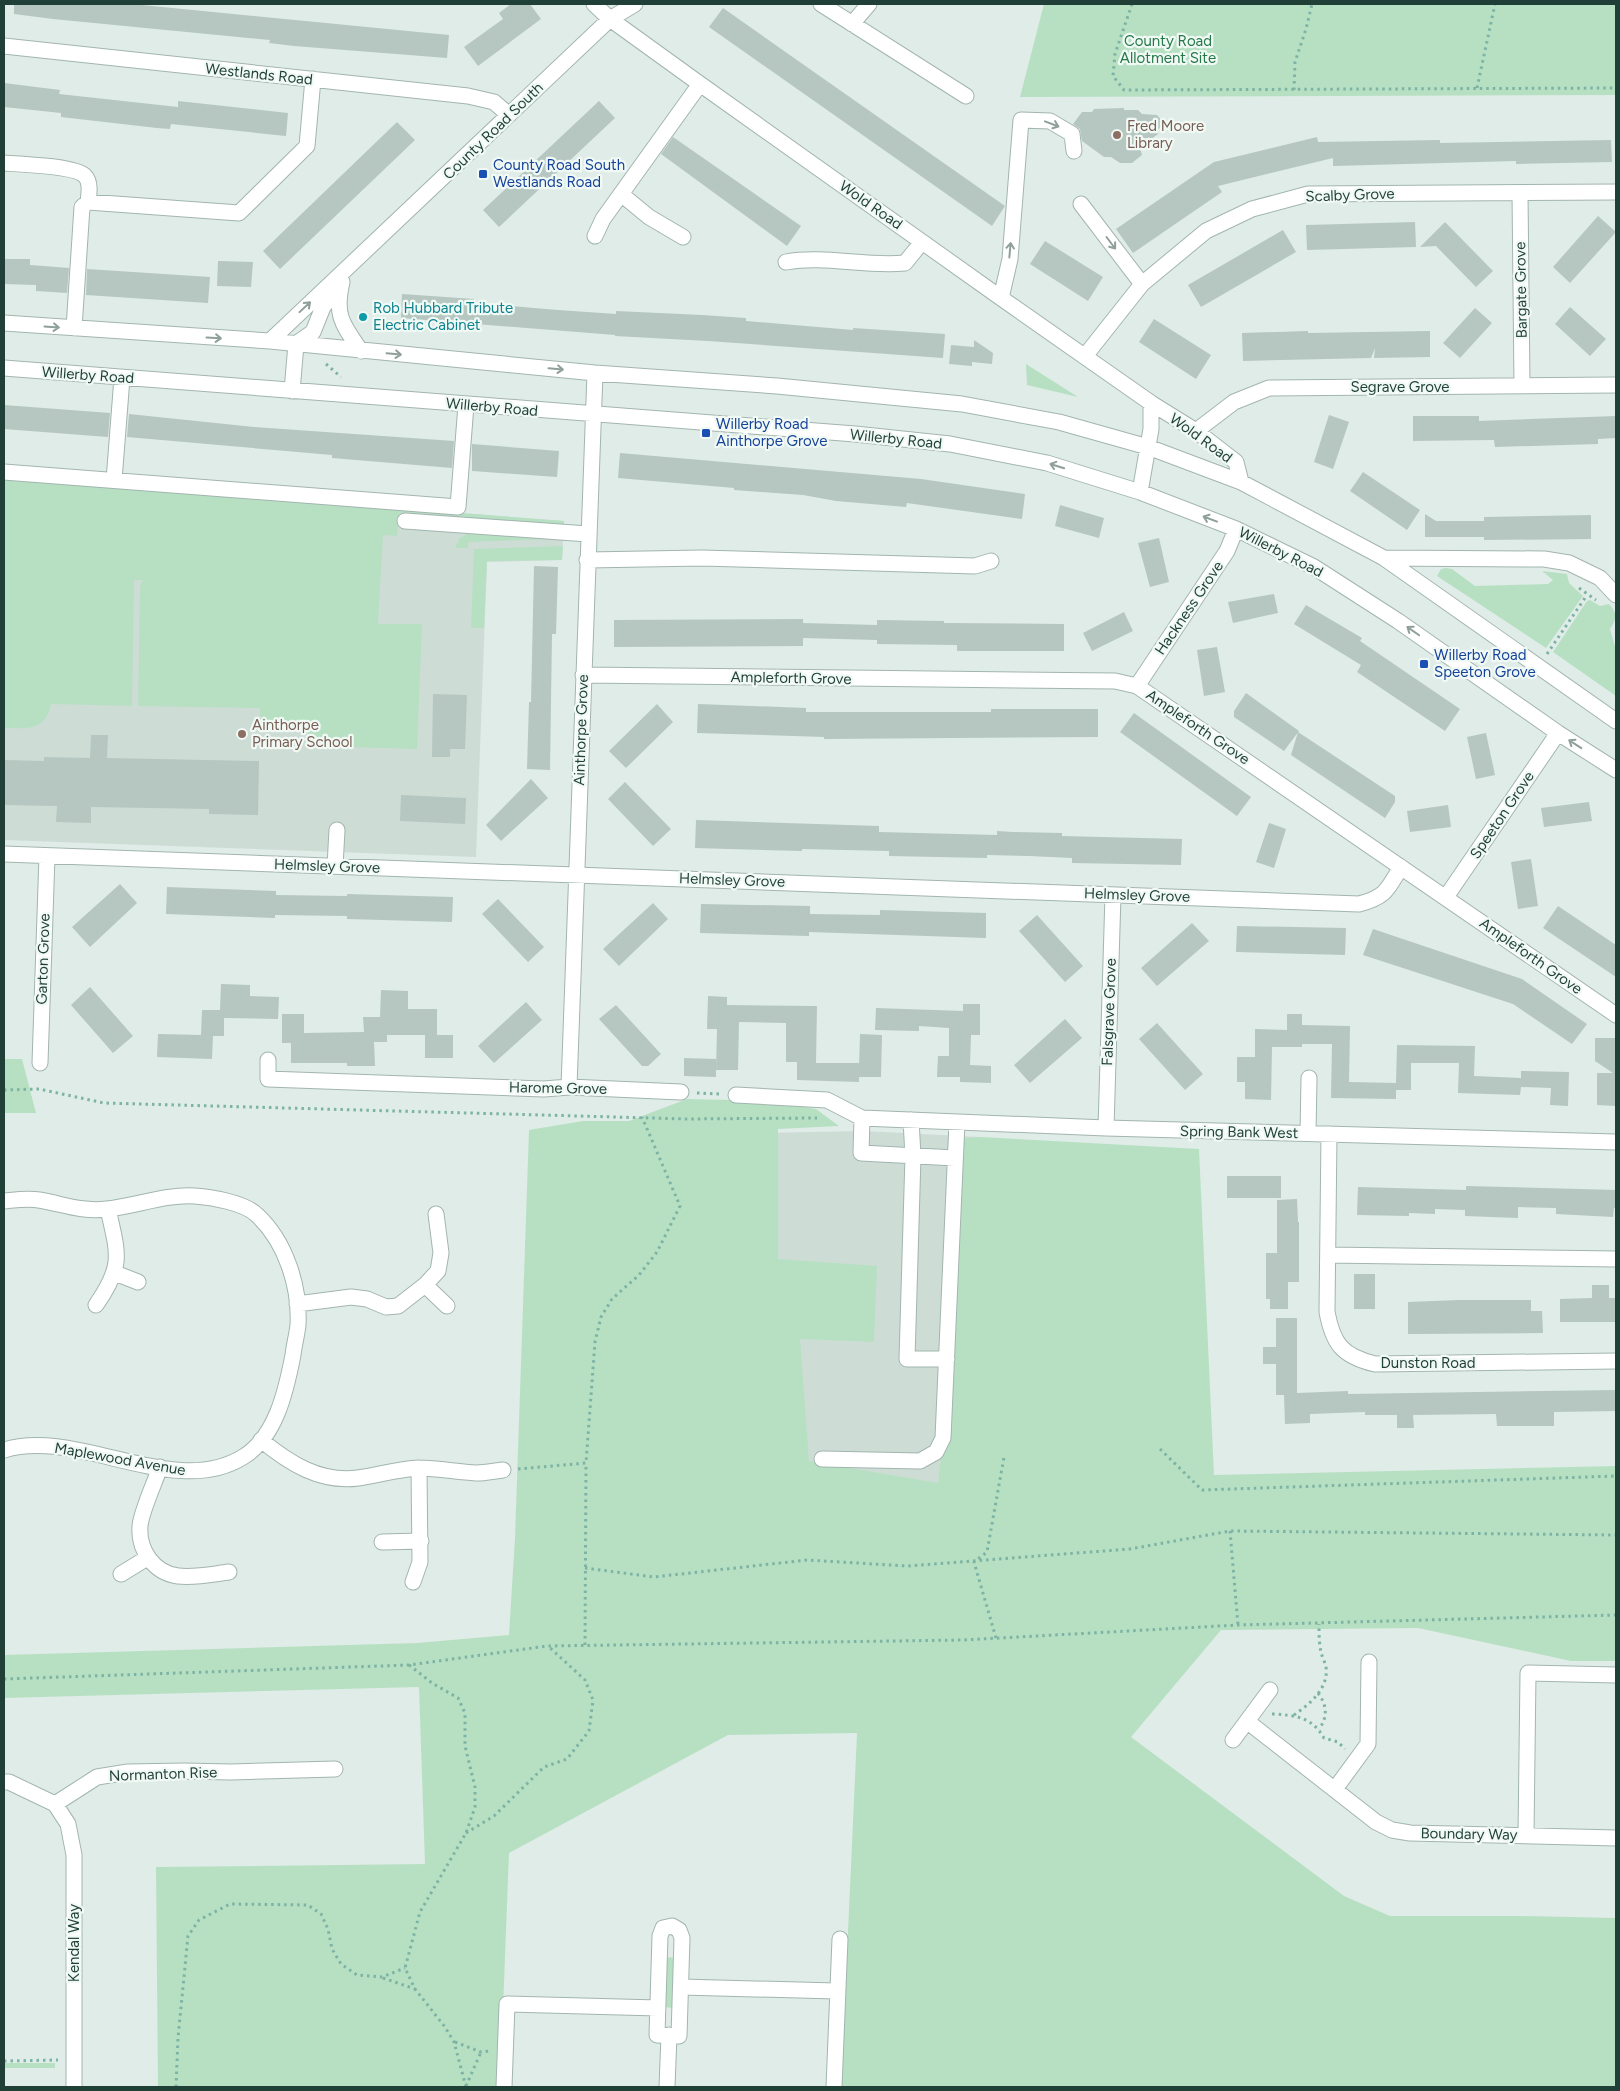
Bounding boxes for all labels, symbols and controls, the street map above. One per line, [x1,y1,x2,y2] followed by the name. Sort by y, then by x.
[1120,32,1216,67] park label: County Road Allotment Site
[204,59,314,89] street label: Westlands Road
[439,79,547,183] street label: County Road South
[1127,117,1204,152] place label: Fred Moore Library
[1044,120,1059,129] one-way arrow
[1111,129,1123,141] marker: Fred Moore Library
[493,156,625,191] place label: County Road South Westlands Road
[477,168,489,180] marker: County Road South Westlands Road
[836,177,906,233] street label: Wold Road
[1305,184,1395,206] street label: Scalby Grove
[1106,236,1116,250] one-way arrow
[1006,242,1015,258] one-way arrow
[1511,242,1531,338] street label: Bargate Grove
[373,299,513,334] place label: Rob Hubbard Tribute Electric Cabinet
[298,301,311,313] one-way arrow
[357,311,369,323] marker: Rob Hubbard Tribute Electric Cabinet
[44,322,60,331] one-way arrow
[206,334,222,343] one-way arrow
[385,349,401,359] one-way arrow
[41,363,135,387] street label: Willerby Road
[547,364,563,374] one-way arrow
[1350,378,1450,396] street label: Segrave Grove
[445,394,539,420] street label: Willerby Road
[1166,409,1236,467] street label: Wold Road
[716,415,827,450] place label: Willerby Road Ainthorpe Grove
[849,425,943,453] street label: Willerby Road
[700,427,712,439] marker: Willerby Road Ainthorpe Grove
[1049,460,1065,470] one-way arrow
[1203,514,1218,523] one-way arrow
[1236,523,1326,581] street label: Willerby Road
[1151,558,1227,658] street label: Hackness Grove
[1406,626,1420,636] one-way arrow
[1434,646,1536,681] place label: Willerby Road Speeton Grove
[1418,658,1430,670] marker: Willerby Road Speeton Grove
[730,668,852,688] street label: Ampleforth Grove
[570,674,592,786] street label: Ainthorpe Grove
[1143,686,1253,768] street label: Ampleforth Grove
[252,716,353,751] place label: Ainthorpe Primary School
[236,728,248,740] marker: Ainthorpe Primary School
[1569,738,1583,748] one-way arrow
[1466,768,1538,862] street label: Speeton Grove
[274,855,380,877] street label: Helmsley Grove
[679,869,785,891] street label: Helmsley Grove
[1084,884,1190,906] street label: Helmsley Grove
[32,913,54,1005] street label: Garton Grove
[1476,914,1586,998] street label: Ampleforth Grove
[1098,958,1120,1066] street label: Falsgrave Grove
[509,1078,607,1098] street label: Harome Grove
[1180,1122,1299,1142] street label: Spring Bank West
[1381,1354,1476,1372] street label: Dunston Road
[53,1439,187,1479] street label: Maplewood Avenue
[108,1763,218,1785] street label: Normanton Rise
[1420,1824,1518,1844] street label: Boundary Way
[65,1904,83,1982] street label: Kendal Way

